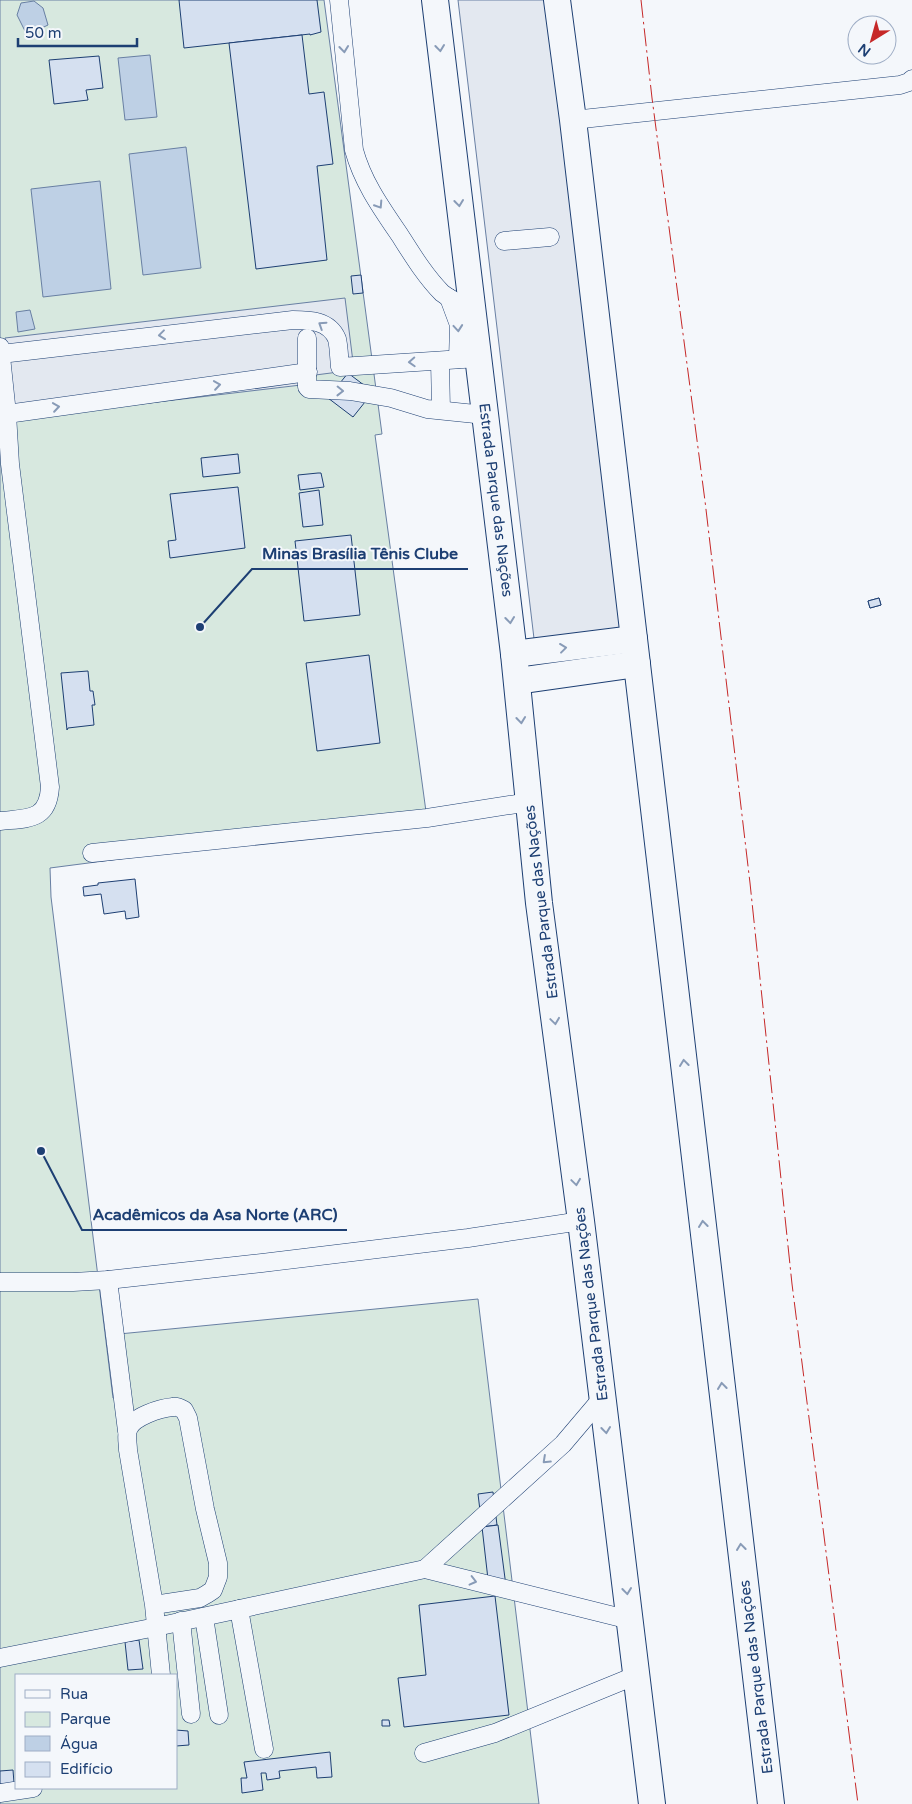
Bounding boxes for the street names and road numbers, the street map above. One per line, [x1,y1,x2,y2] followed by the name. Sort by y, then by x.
[475,402,517,598] street label: Estrada Parque das Nações
[520,804,562,1000] street label: Estrada Parque das Nações
[570,1206,612,1402] street label: Estrada Parque das Nações
[735,1579,777,1775] street label: Estrada Parque das Nações

